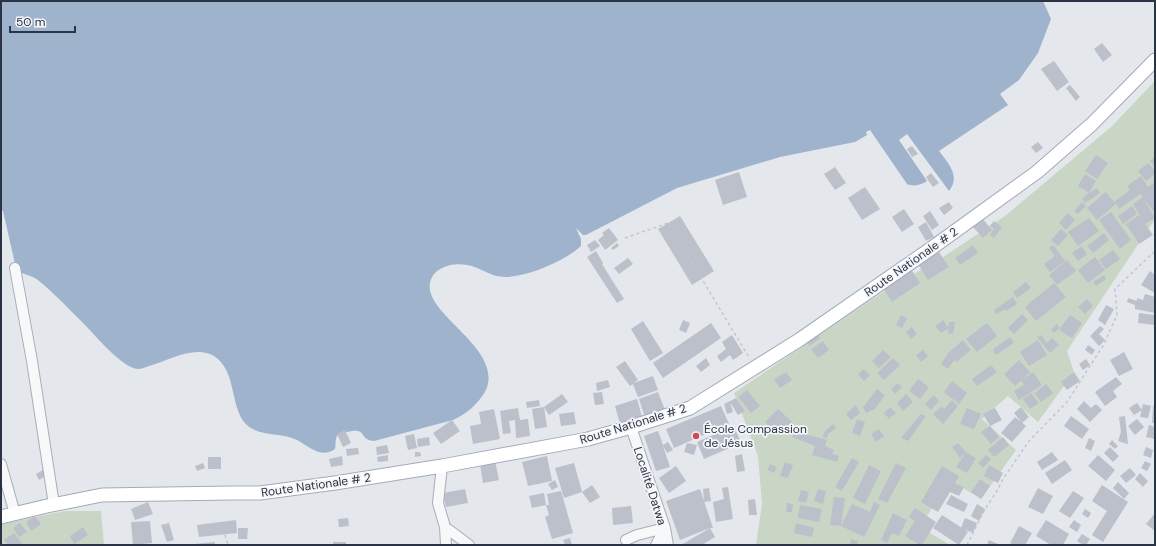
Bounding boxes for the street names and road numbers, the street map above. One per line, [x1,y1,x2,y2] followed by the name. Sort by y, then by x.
[861,224,961,300] street label: Route Nationale # 2
[578,400,688,448] street label: Route Nationale # 2
[630,445,670,527] street label: Localité Datwa
[260,469,372,501] street label: Route Nationale # 2

